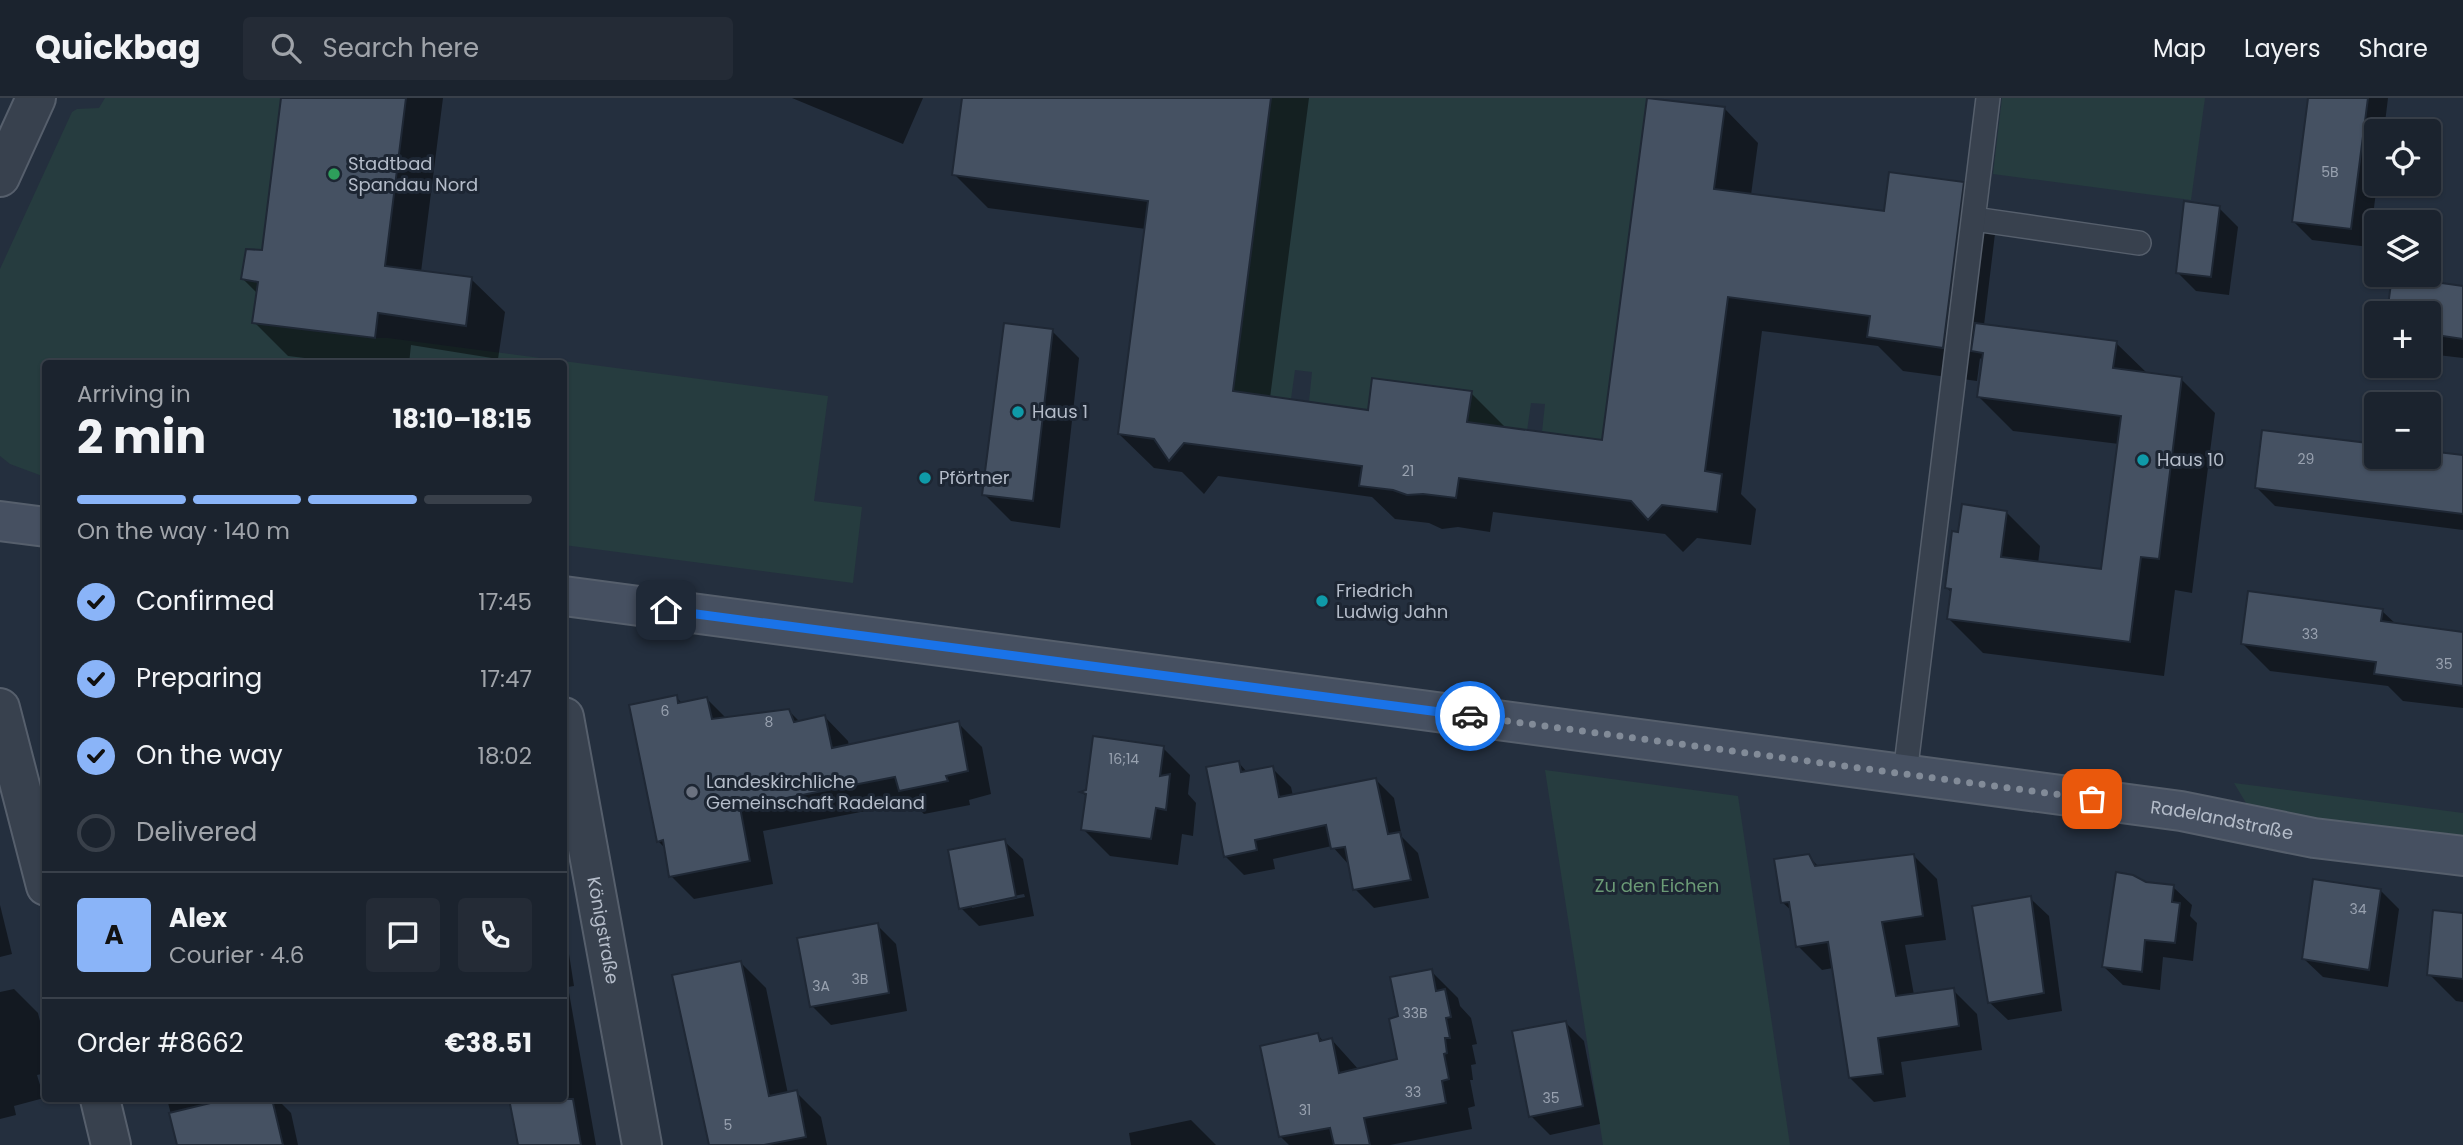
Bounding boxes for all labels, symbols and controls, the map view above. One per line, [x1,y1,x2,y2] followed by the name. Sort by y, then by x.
[243,17,733,80] search box
[35,24,201,71] text: Quickbag
[267,29,305,67] icon: search
[323,30,479,66] text: Search here
[2153,32,2206,65] text: Map
[2244,32,2320,65] text: Layers
[2358,32,2428,65] text: Share
[2364,119,2441,469] map controls
[2364,119,2441,196] button: locate
[348,151,478,197] place label: Stadtbad Spandau Nord
[2321,162,2339,182] house number: 5B
[326,166,342,182] marker: Stadtbad Spandau Nord
[2364,210,2441,287] button: layers
[2364,301,2441,378] button: +
[77,378,191,410] text: Arriving in
[2364,392,2441,469] button: −
[1032,399,1088,424] place label: Haus 1
[393,401,532,437] text: 18:10–18:15
[1010,404,1026,420] marker: Haus 1
[77,405,206,469] text: 2 min
[2157,447,2224,472] place label: Haus 10
[2298,449,2314,469] house number: 29
[2135,452,2151,468] marker: Haus 10
[1402,461,1414,481] house number: 21
[939,465,1010,490] place label: Pförtner
[917,470,933,486] marker: Pförtner
[77,515,290,547] text: On the way · 140 m
[1336,578,1448,624] place label: Friedrich Ludwig Jahn
[636,580,696,640] pin
[77,583,115,621] icon: check
[136,583,274,619] text: Confirmed
[478,586,532,618] text: 17:45
[647,591,685,629] icon: home
[1314,593,1330,609] marker: Friedrich Ludwig Jahn
[2302,624,2318,644] house number: 33
[2435,654,2453,674] house number: 35
[77,660,115,698] icon: check
[136,660,262,696] text: Preparing
[480,663,532,695] text: 17:47
[1435,681,1505,751] courier
[1451,697,1489,735] icon: car
[661,701,670,721] house number: 6
[765,712,774,732] house number: 8
[77,737,115,775] icon: check
[136,737,283,773] text: On the way
[478,740,532,772] text: 18:02
[1109,749,1139,769] house number: 16;14
[706,769,925,815] place label: Landeskirchliche Gemeinschaft Radeland
[2062,769,2122,829] pin
[2073,780,2111,818] icon: bag
[684,784,700,800] marker: Landeskirchliche Gemeinschaft Radeland
[2149,794,2296,846] street label: Radelandstraße
[136,814,257,850] text: Delivered
[1595,873,1719,898] park label: Zu den Eichen
[581,875,625,986] street label: Königstraße
[366,898,440,972] button: chat
[458,898,532,972] button: phone
[2349,899,2367,919] house number: 34
[169,900,227,936] text: Alex
[104,917,124,953] text: A
[169,939,304,971] text: Courier · 4.6
[852,969,868,989] house number: 3B
[812,976,830,996] house number: 3A
[1402,1003,1428,1023] house number: 33B
[77,1025,244,1061] text: Order #8662
[445,1025,532,1061] text: €38.51
[1405,1082,1421,1102] house number: 33
[1542,1088,1560,1108] house number: 35
[1299,1100,1311,1120] house number: 31
[724,1115,732,1135] house number: 5

